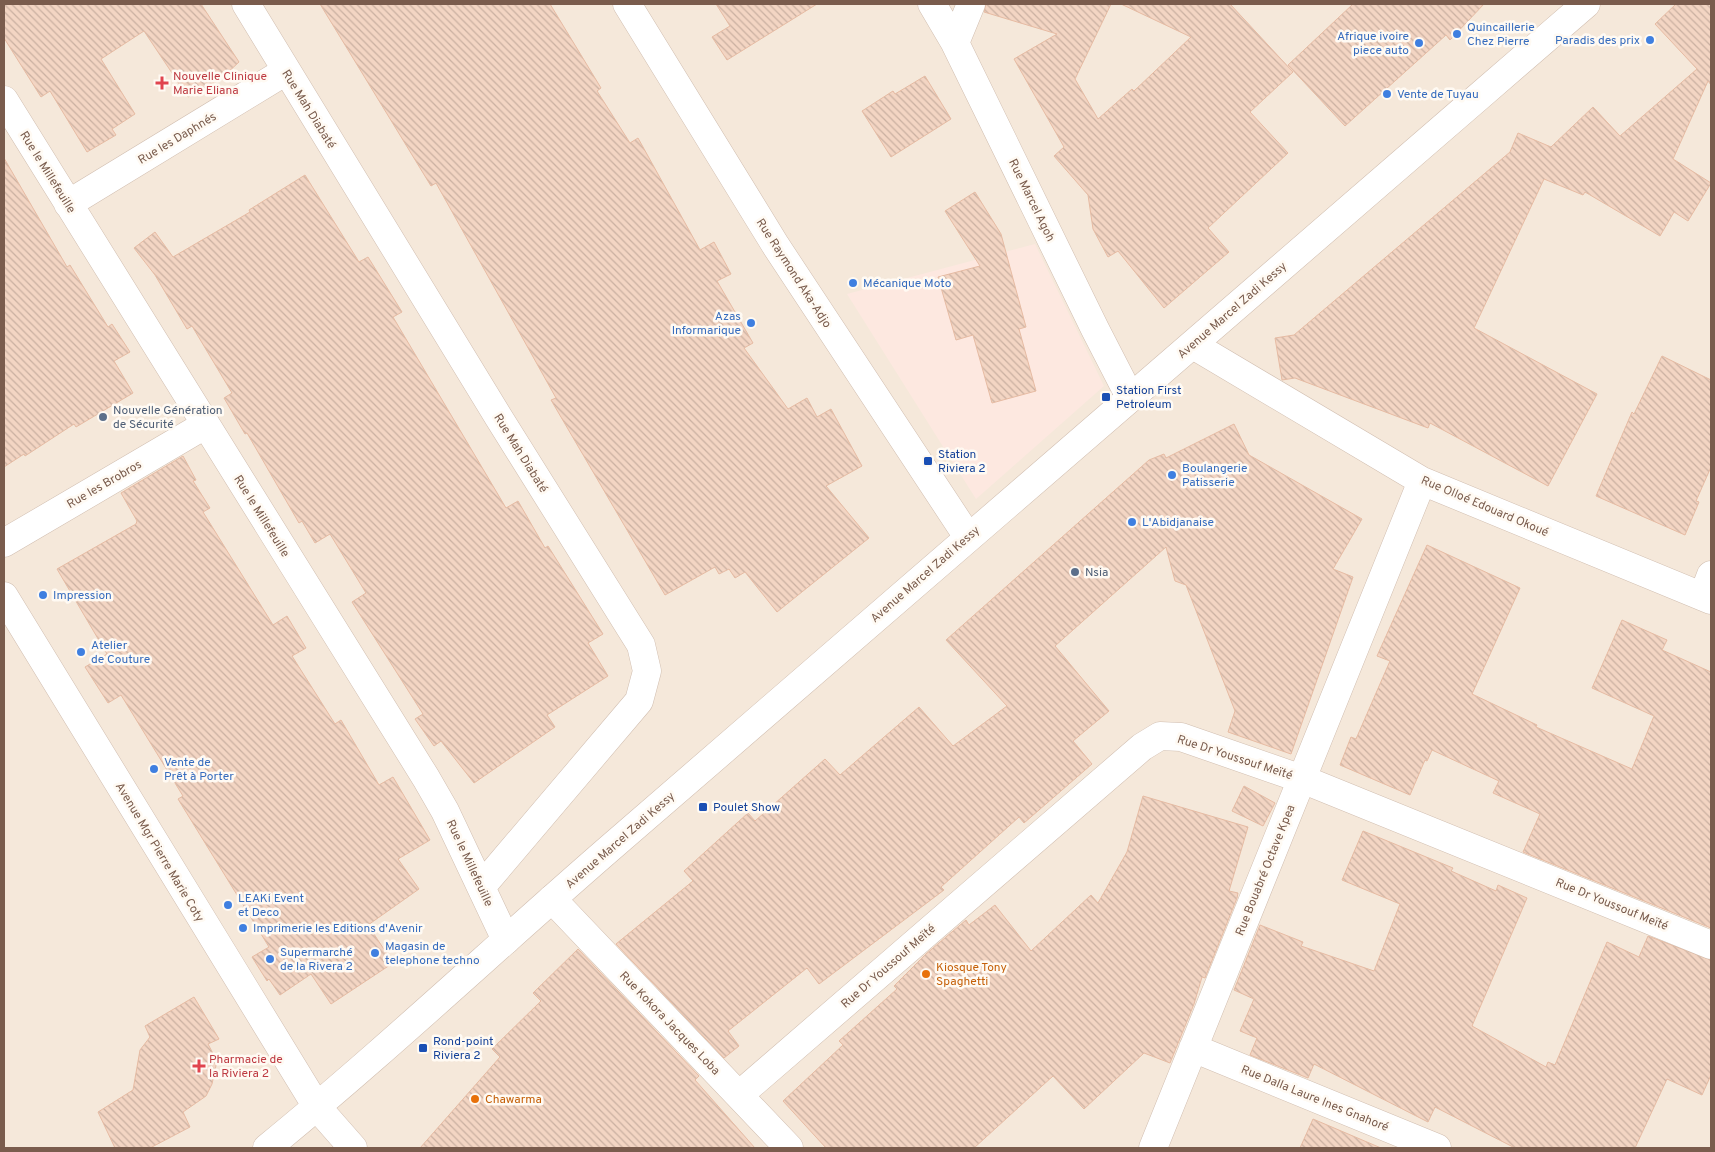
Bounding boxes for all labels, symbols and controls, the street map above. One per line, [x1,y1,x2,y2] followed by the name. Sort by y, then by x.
[1467,20,1535,50] place label: Quincaillerie Chez Pierre
[1451,28,1463,40] marker: Quincaillerie Chez Pierre
[1337,29,1409,59] place label: Afrique ivoire piece auto
[1555,33,1640,49] place label: Paradis des prix
[1644,34,1656,46] marker: Paradis des prix
[1413,37,1425,49] marker: Afrique ivoire piece auto
[277,67,339,152] street label: Rue Mah Diabaté
[173,69,267,99] place label: Nouvelle Clinique Marie Eliana
[155,76,169,90] marker: Nouvelle Clinique Marie Eliana
[1397,87,1479,103] place label: Vente de Tuyau
[1381,88,1393,100] marker: Vente de Tuyau
[135,109,220,169] street label: Rue les Daphnés
[15,128,79,217] street label: Rue le Millefeuille
[1004,156,1058,244] street label: Rue Marcel Agoh
[752,216,835,332] street label: Rue Raymond Aka-Adjo
[1175,259,1291,363] street label: Avenue Marcel Zadi Kessy
[863,276,952,292] place label: Mécanique Moto
[847,277,859,289] marker: Mécanique Moto
[672,309,741,339] place label: Azas Informarique
[745,317,757,329] marker: Azas Informarique
[1116,383,1182,413] place label: Station First Petroleum
[1100,391,1112,403] marker: Station First Petroleum
[113,403,223,433] place label: Nouvelle Génération de Sécurité
[97,411,109,423] marker: Nouvelle Génération de Sécurité
[489,411,551,496] street label: Rue Mah Diabaté
[938,447,986,477] place label: Station Riviera 2
[922,455,934,467] marker: Station Riviera 2
[64,457,145,513] street label: Rue les Brobros
[1182,461,1247,491] place label: Boulangerie Patisserie
[1166,469,1178,481] marker: Boulangerie Patisserie
[229,472,293,561] street label: Rue le Millefeuille
[1418,473,1551,541] street label: Rue Olloé Edouard Okoué
[1142,515,1214,531] place label: L'Abidjanaise
[1126,516,1138,528] marker: L'Abidjanaise
[868,523,984,627] street label: Avenue Marcel Zadi Kessy
[1085,565,1108,581] place label: Nsia
[1069,566,1081,578] marker: Nsia
[53,588,112,604] place label: Impression
[37,589,49,601] marker: Impression
[91,638,150,668] place label: Atelier de Couture
[75,646,87,658] marker: Atelier de Couture
[1175,732,1294,784] street label: Rue Dr Youssouf Meïté
[164,755,234,785] place label: Vente de Prêt à Porter
[148,763,160,775] marker: Vente de Prêt à Porter
[111,780,207,925] street label: Avenue Mgr Pierre Marie Coty
[563,789,679,893] street label: Avenue Marcel Zadi Kessy
[713,800,781,816] place label: Poulet Show
[697,801,709,813] marker: Poulet Show
[1232,802,1300,938] street label: Rue Bouabré Octave Kpea
[442,817,496,909] street label: Rue le Millefeuille
[1553,875,1670,935] street label: Rue Dr Youssouf Meïté
[238,891,304,921] place label: LEAKi Event et Deco
[222,899,234,911] marker: LEAKi Event et Deco
[253,921,423,937] place label: Imprimerie les Editions d'Avenir
[838,921,939,1012] street label: Rue Dr Youssouf Meïté
[237,922,249,934] marker: Imprimerie les Editions d'Avenir
[385,939,480,969] place label: Magasin de telephone techno
[280,945,353,975] place label: Supermarché de la Rivera 2
[369,947,381,959] marker: Magasin de telephone techno
[264,953,276,965] marker: Supermarché de la Rivera 2
[936,960,1007,990] place label: Kiosque Tony Spaghetti
[615,968,723,1079] street label: Rue Kokora Jacques Loba
[920,968,932,980] marker: Kiosque Tony Spaghetti
[433,1034,494,1064] place label: Rond-point Riviera 2
[417,1042,429,1054] marker: Rond-point Riviera 2
[209,1052,283,1082] place label: Pharmacie de la Riviera 2
[193,1060,205,1072] marker: Pharmacie de la Riviera 2
[1238,1062,1391,1136] street label: Rue Dalla Laure Ines Gnahoré
[485,1092,542,1108] place label: Chawarma
[469,1093,481,1105] marker: Chawarma

